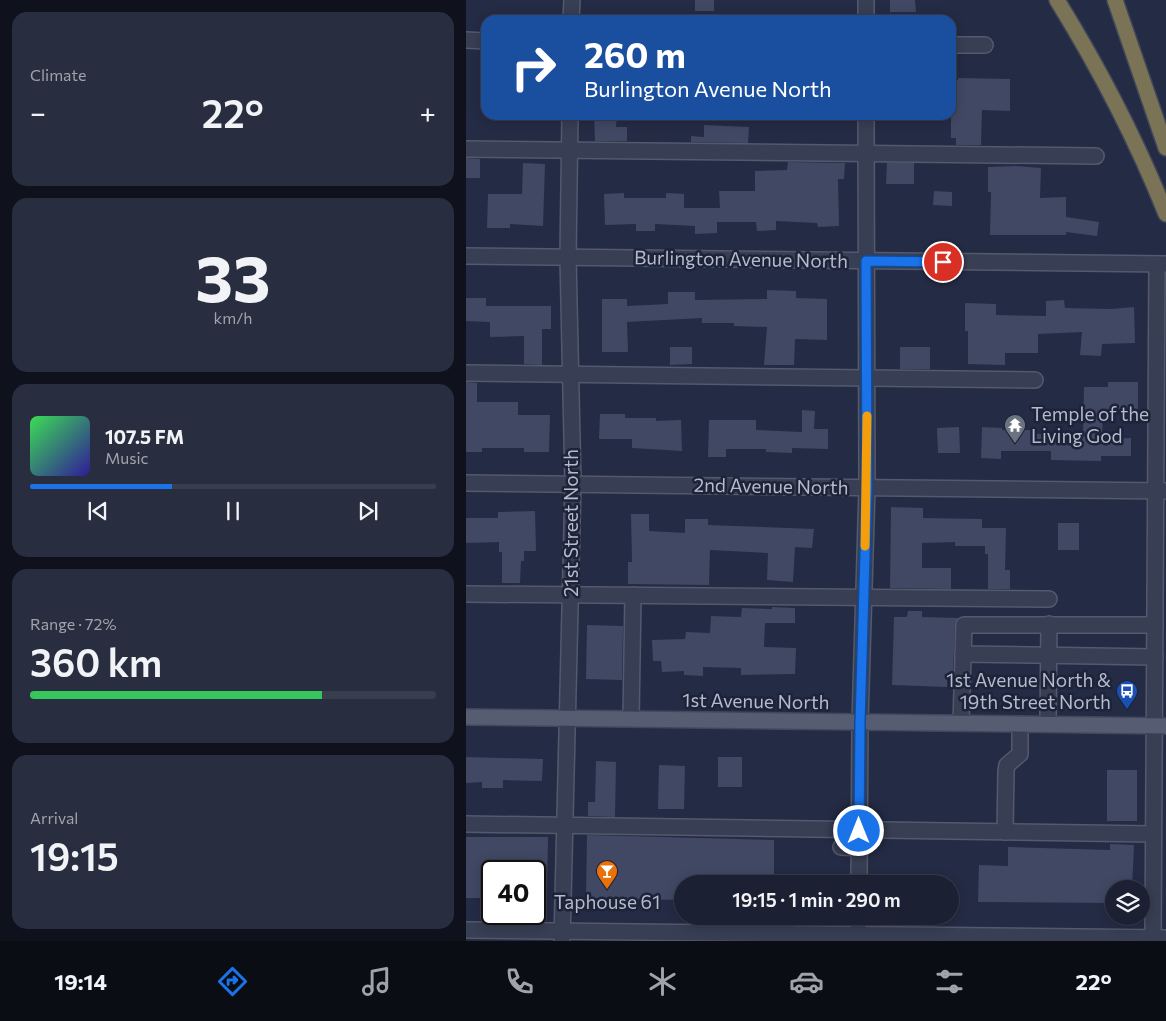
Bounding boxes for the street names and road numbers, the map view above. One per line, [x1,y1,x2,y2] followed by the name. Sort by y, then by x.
[634,245,848,272] street label: Burlington Avenue North
[559,449,582,597] street label: 21st Street North
[693,473,849,498] street label: 2nd Avenue North
[682,688,830,713] street label: 1st Avenue North

